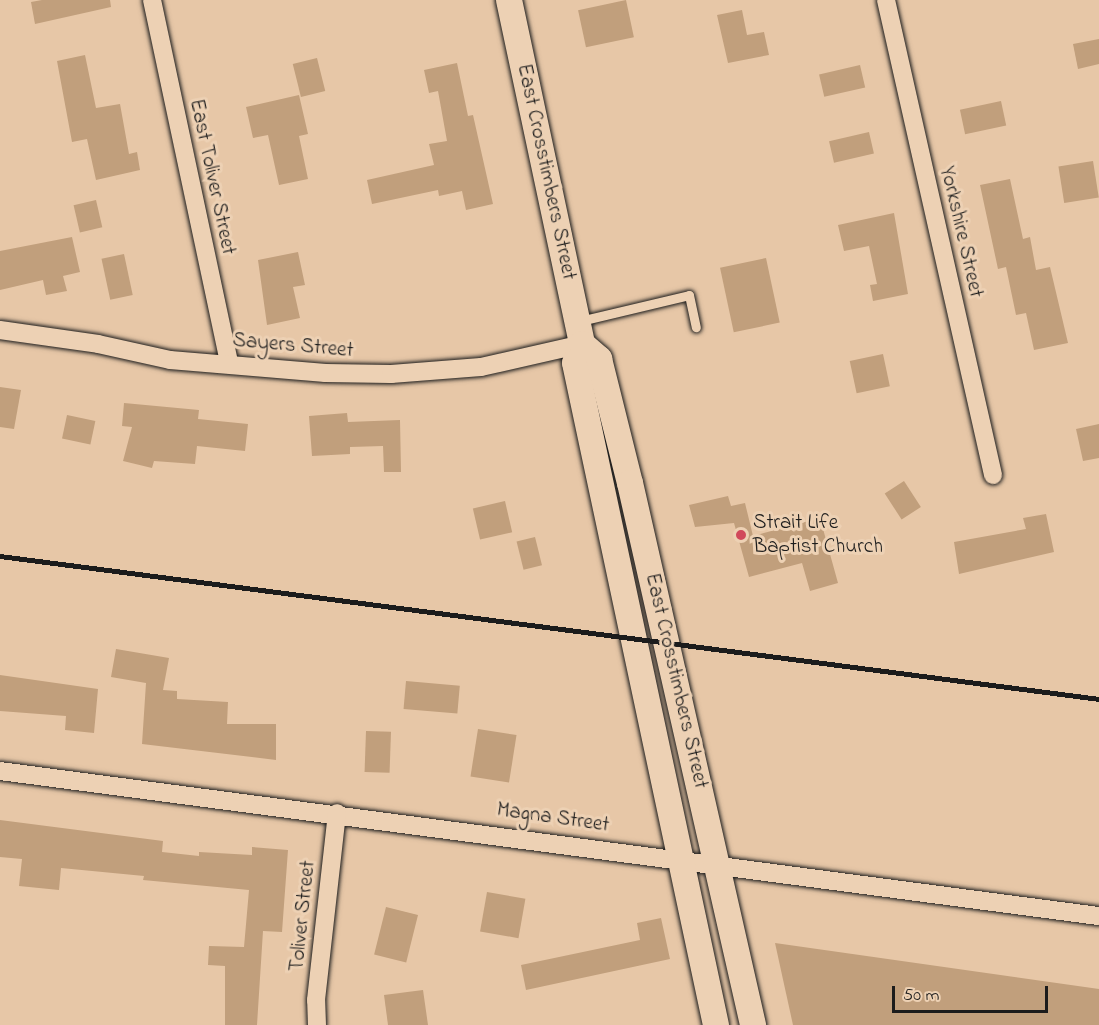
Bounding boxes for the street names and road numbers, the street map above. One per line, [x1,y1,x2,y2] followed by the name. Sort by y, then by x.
[511,62,581,282] street label: East Crosstimbers Street
[183,97,241,257] street label: East Toliver Street
[934,164,988,300] street label: Yorkshire Street
[231,328,355,364] street label: Sayers Street
[639,571,713,791] street label: East Crosstimbers Street
[495,798,611,838] street label: Magna Street
[285,859,321,973] street label: Toliver Street

